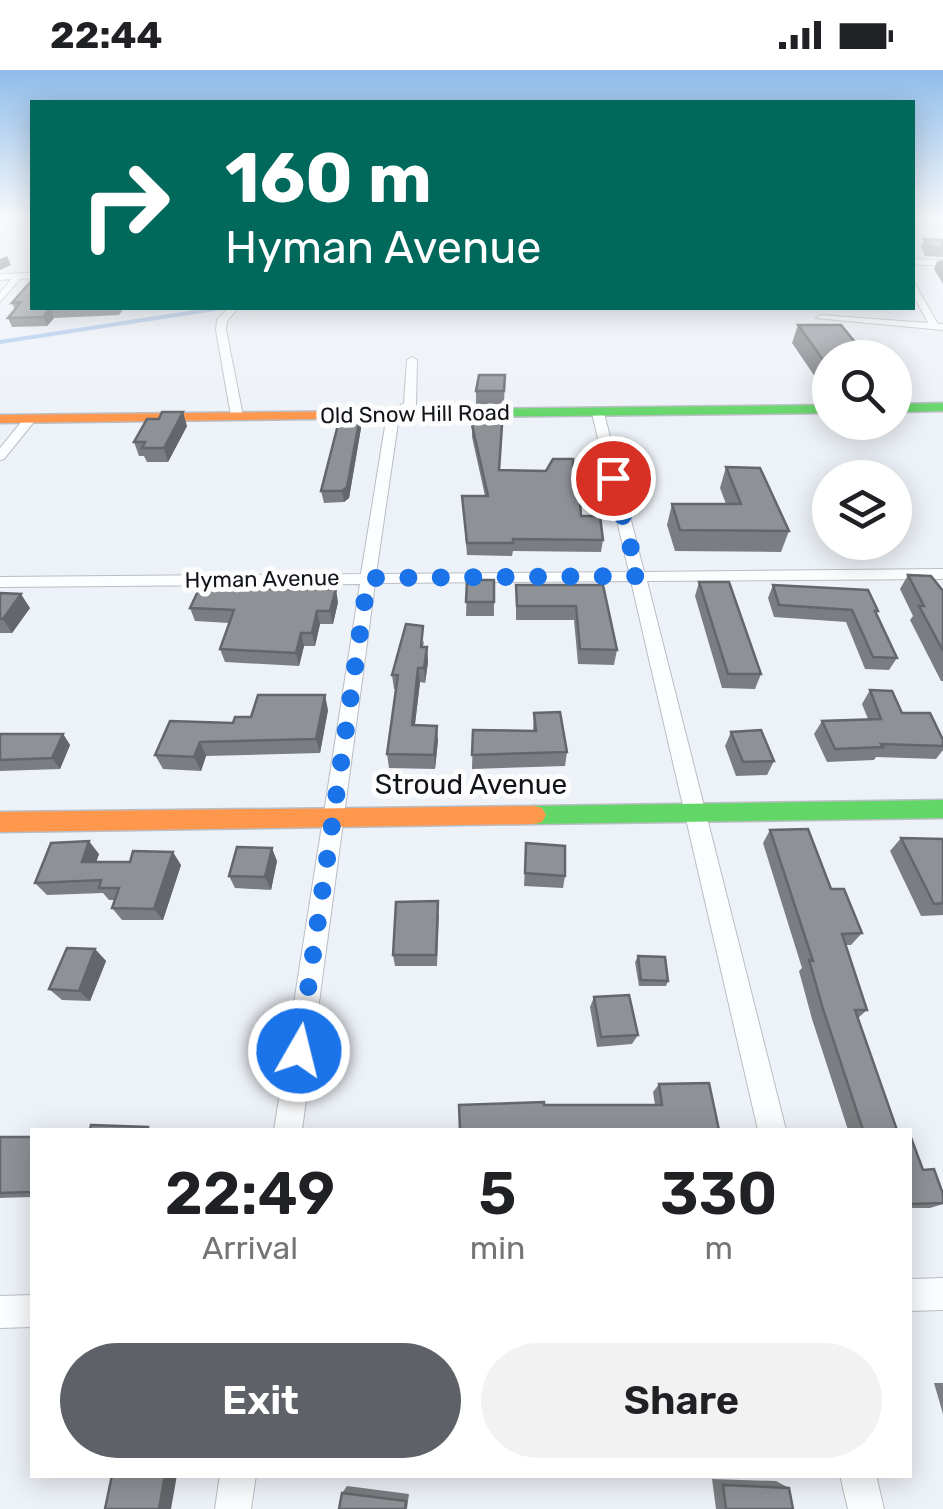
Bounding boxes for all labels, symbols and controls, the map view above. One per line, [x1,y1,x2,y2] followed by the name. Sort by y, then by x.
[50,12,162,58] text: 22:44
[225,137,432,220] text: 160 m
[60,140,190,270] icon: right
[225,221,542,274] text: Hyman Avenue
[812,340,912,560] map controls
[812,340,912,440] button: search
[320,399,510,429] street label: Old Snow Hill Road
[571,436,656,521] pin
[586,451,641,506] icon: arrive
[812,460,912,560] button: layers
[184,564,340,594] street label: Hyman Avenue
[375,768,567,801] street label: Stroud Avenue
[247,999,351,1103] position arrow
[165,1158,335,1229] text: 22:49
[479,1158,517,1229] text: 5
[660,1158,777,1229] text: 330
[202,1229,298,1267] text: Arrival
[470,1229,525,1267] text: min
[704,1229,733,1267] text: m
[60,1343,461,1458] button: Exit
[481,1343,882,1458] button: Share

